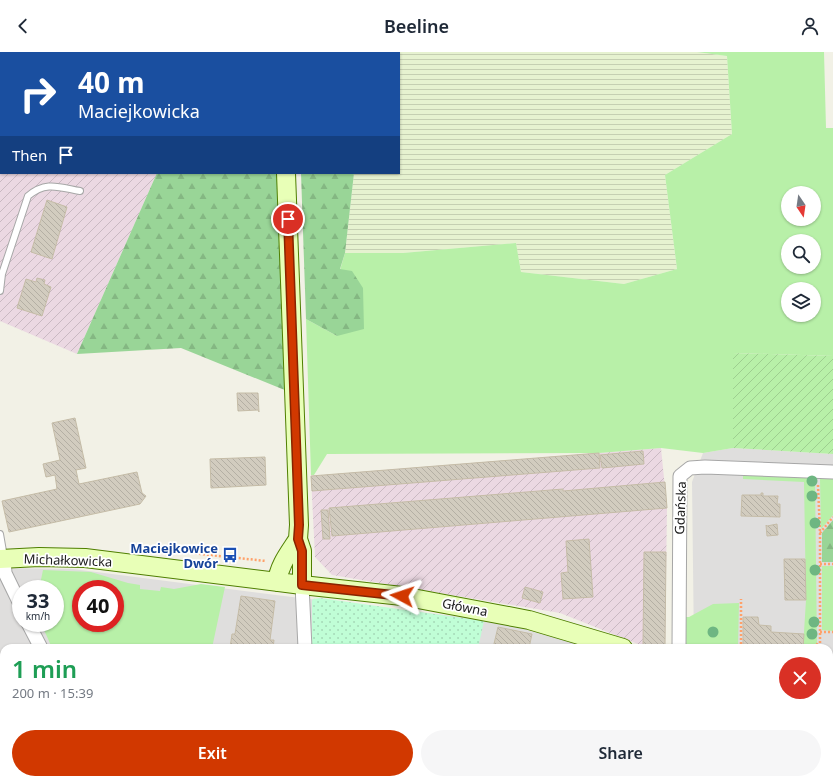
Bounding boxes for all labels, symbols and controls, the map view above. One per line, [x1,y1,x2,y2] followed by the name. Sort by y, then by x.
[384,14,449,38] text: Beeline
[12,15,34,37] icon: back
[799,15,821,37] icon: person
[78,63,145,101] text: 40 m
[12,68,64,120] icon: right
[78,99,200,123] text: Maciejkowicka
[55,144,77,166] icon: arrive
[12,145,47,165] text: Then
[781,186,821,226] north arrow
[781,186,821,322] map controls
[271,202,305,236] pin
[277,208,299,230] icon: arrive
[781,234,821,274] button: search
[781,282,821,322] button: layers
[670,481,690,535] street label: Gdańska
[130,539,218,572] place label: Maciejkowice Dwór
[221,546,239,564] bus stop icon: Maciejkowice Dwór
[23,549,113,571] street label: Michałkowicka
[381,575,423,617] position arrow
[72,580,124,632] speed limit sign: 40
[27,587,49,614] text: 33
[441,594,489,620] street label: Główna
[26,609,50,623] text: km/h
[12,652,77,685] text: 1 min
[779,657,821,699] button: close
[12,684,93,702] text: 200 m · 15:39
[12,730,413,776] button: Exit
[421,730,821,776] button: Share

